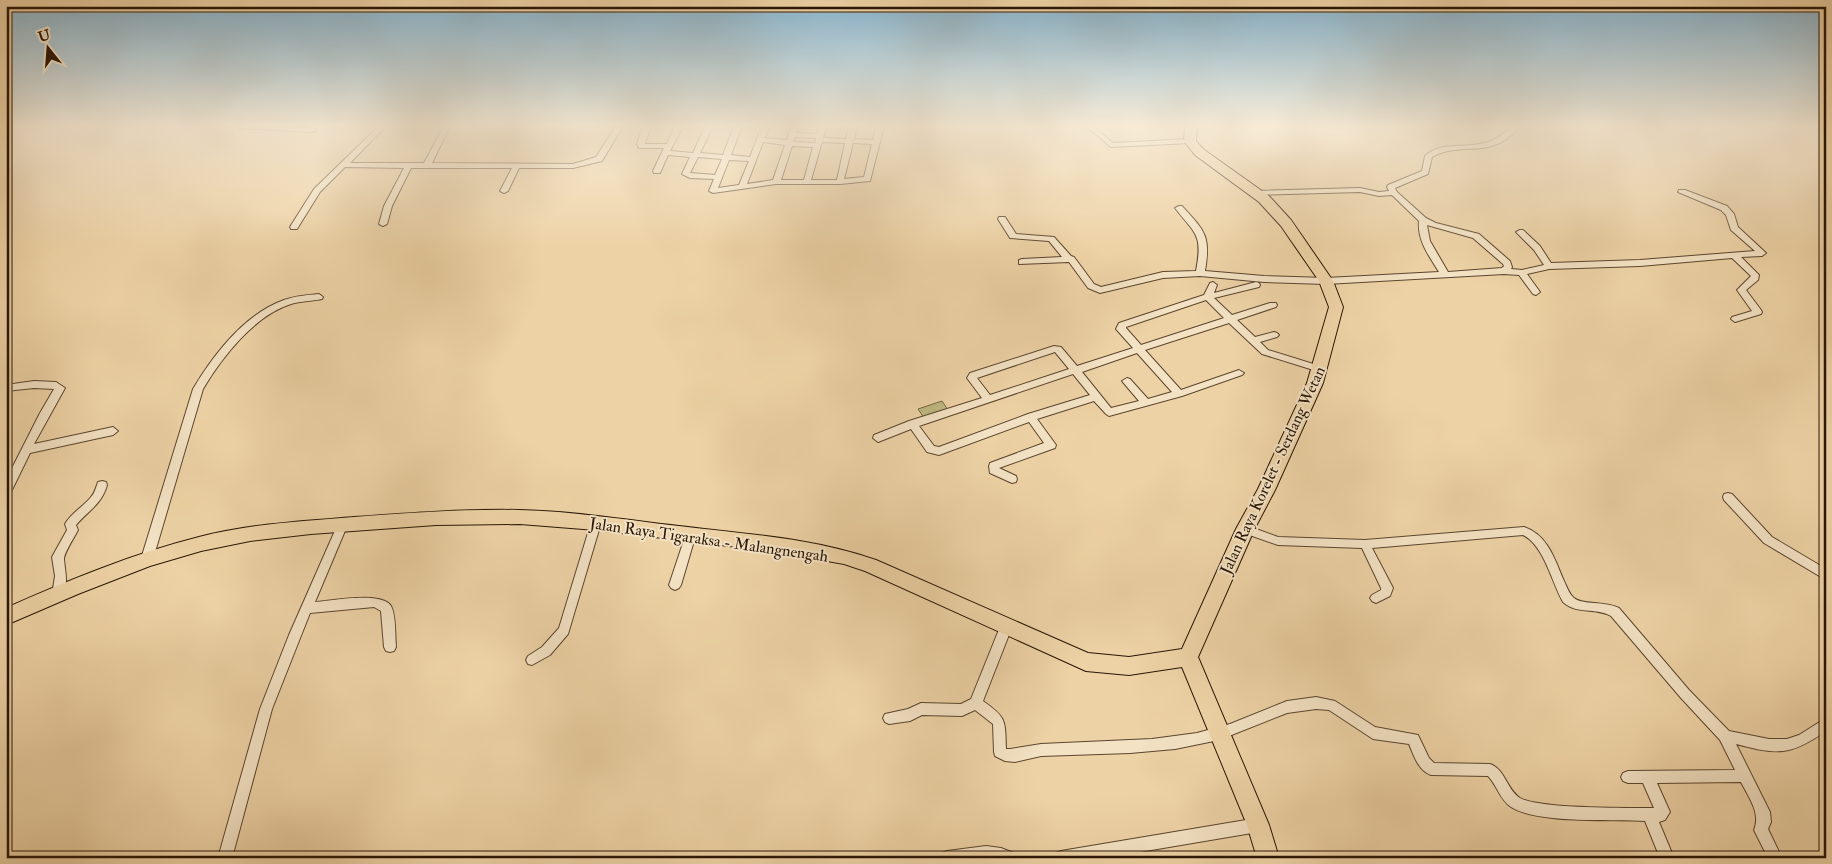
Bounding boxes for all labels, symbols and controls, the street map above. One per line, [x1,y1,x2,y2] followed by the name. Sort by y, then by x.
[22,22,72,72] north arrow
[36,26,53,46] text: U
[1215,363,1331,579] street label: Jalan Raya Korelet - Serdang Wetan
[587,513,830,568] street label: Jalan Raya Tigaraksa - Malangnengah

